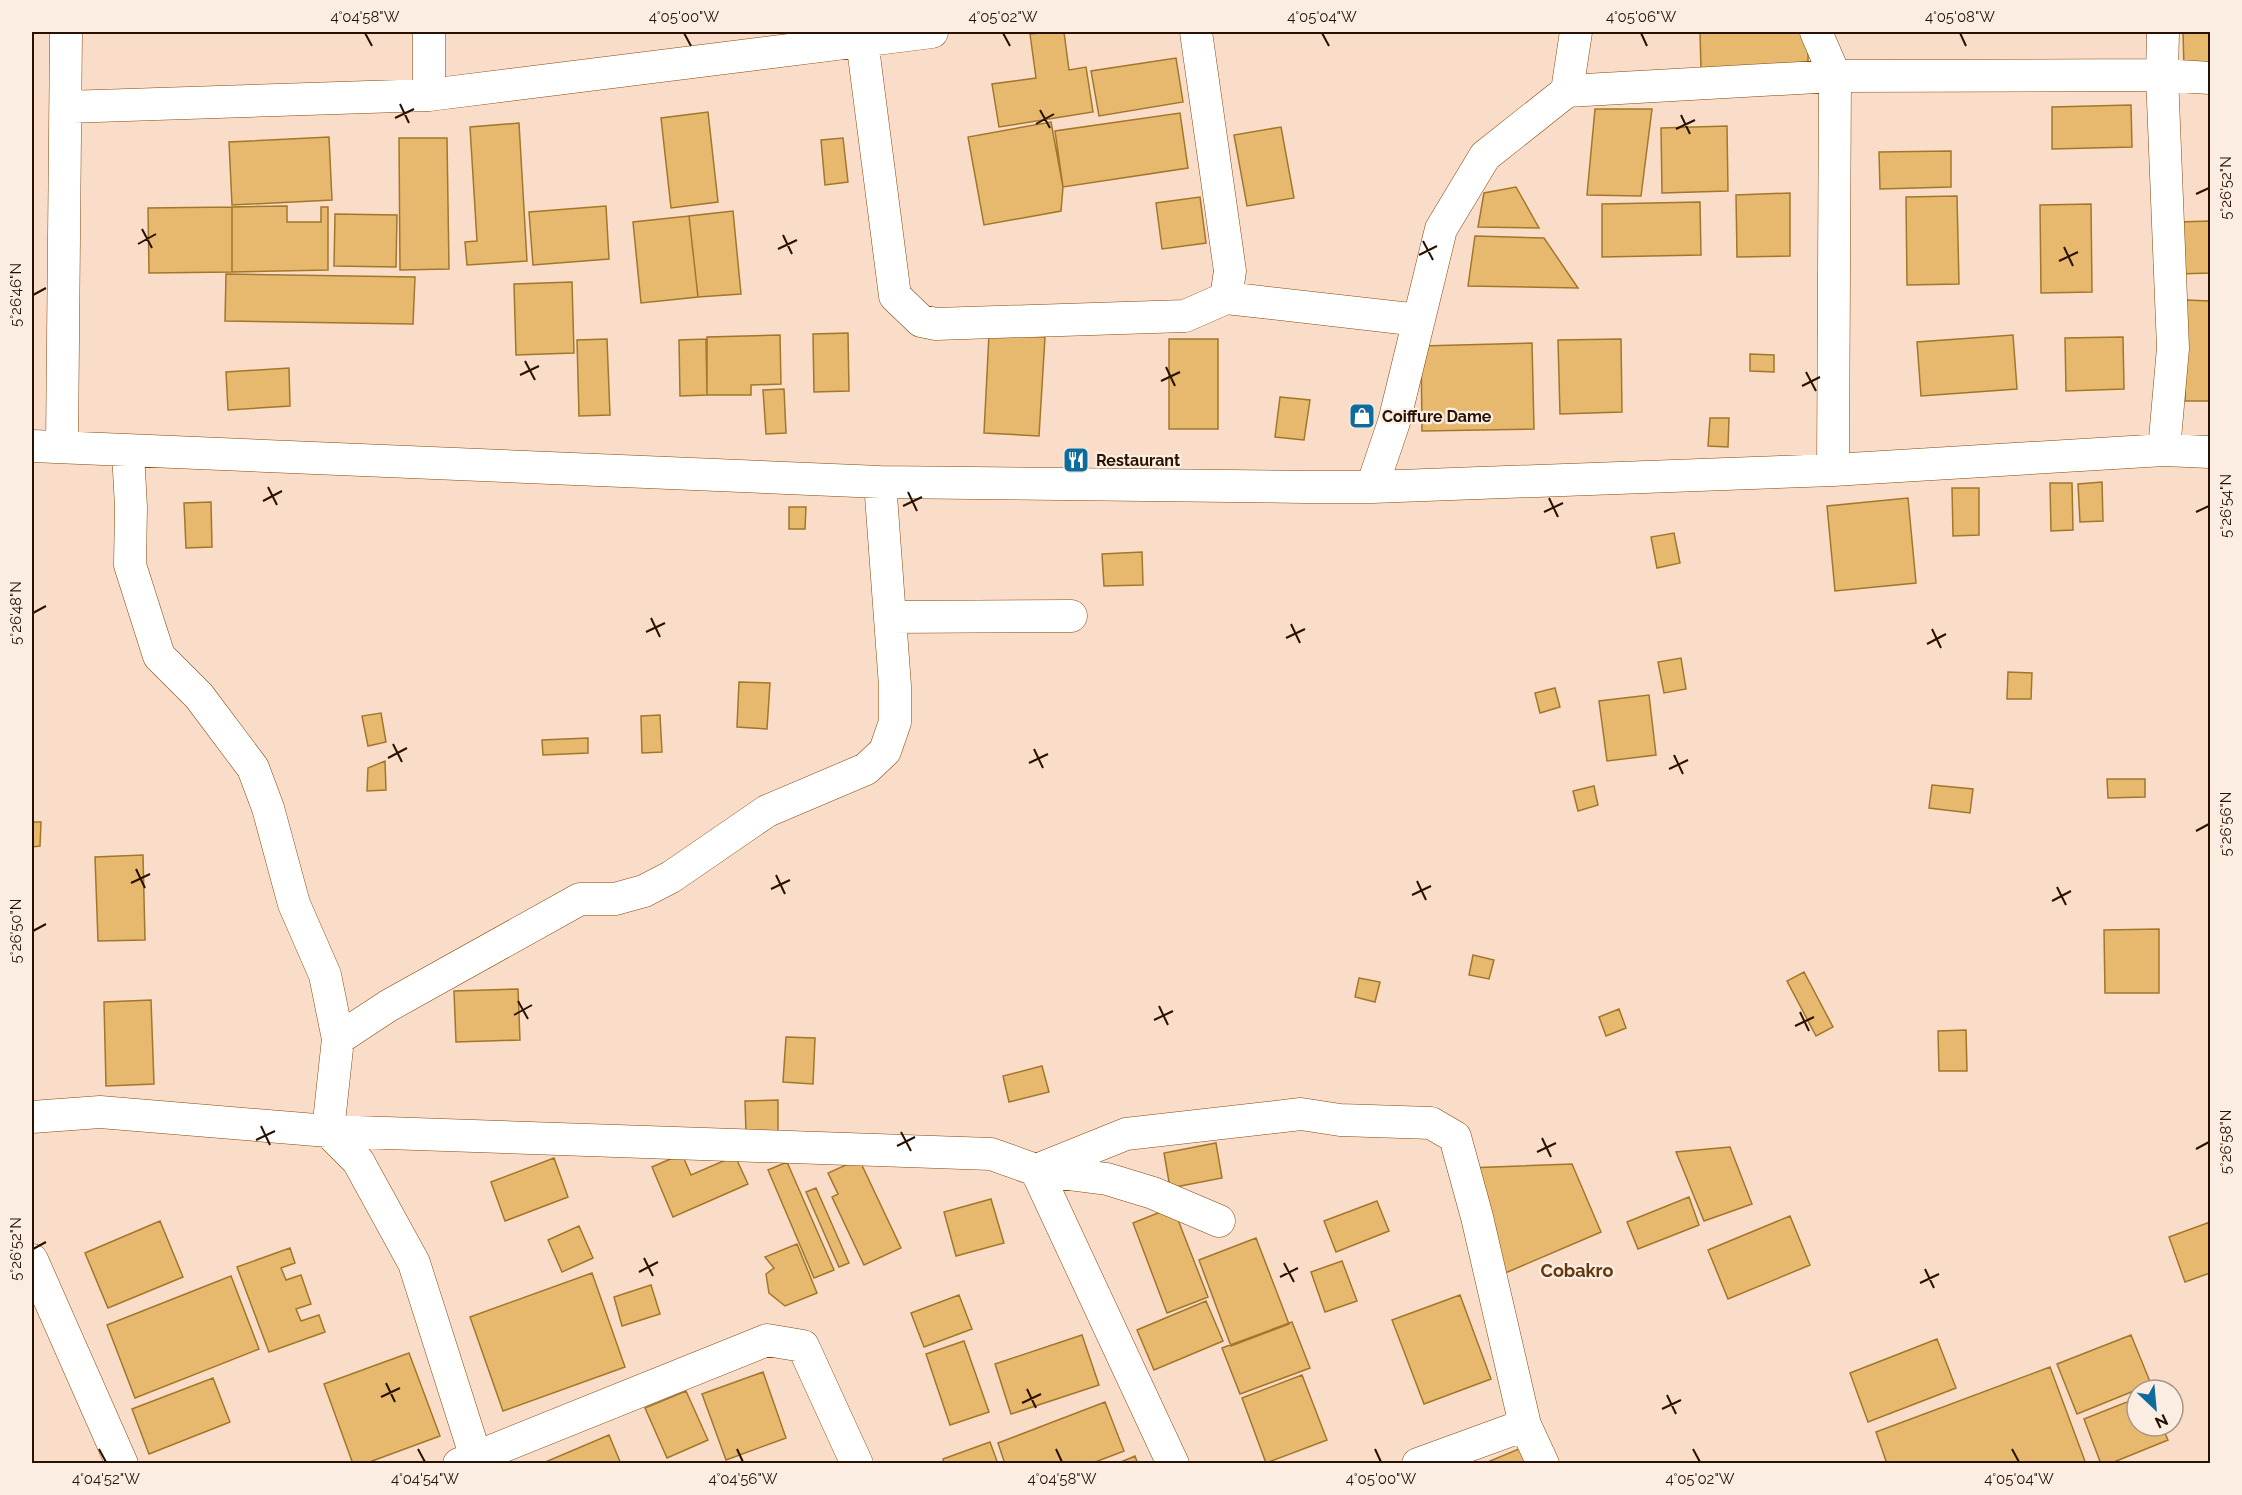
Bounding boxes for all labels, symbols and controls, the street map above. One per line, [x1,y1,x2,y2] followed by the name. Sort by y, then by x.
[331,8,400,26] text: 4°04'58"W
[649,8,719,26] text: 4°05'00"W
[968,8,1038,26] text: 4°05'02"W
[1287,8,1357,26] text: 4°05'04"W
[1606,8,1676,26] text: 4°05'06"W
[1925,8,1995,26] text: 4°05'08"W
[2217,156,2235,220] text: 5°26'52"N
[7,263,25,327] text: 5°26'46"N
[1347,401,1377,431] shop icon: Coiffure Dame
[1382,407,1492,426] place label: Coiffure Dame
[1061,445,1091,475] restaurant icon: Restaurant
[1096,451,1180,470] place label: Restaurant
[2217,474,2235,538] text: 5°26'54"N
[7,581,25,645] text: 5°26'48"N
[2217,792,2235,856] text: 5°26'56"N
[7,899,25,963] text: 5°26'50"N
[2217,1110,2235,1174] text: 5°26'58"N
[7,1217,25,1281] text: 5°26'52"N
[1541,1260,1613,1281] district label: Cobakro
[2125,1378,2185,1438] north arrow
[2152,1410,2171,1432] text: N
[72,1470,140,1488] text: 4°04'52"W
[391,1470,459,1488] text: 4°04'54"W
[708,1470,778,1488] text: 4°04'56"W
[1028,1470,1097,1488] text: 4°04'58"W
[1346,1470,1416,1488] text: 4°05'00"W
[1665,1470,1735,1488] text: 4°05'02"W
[1984,1470,2054,1488] text: 4°05'04"W

